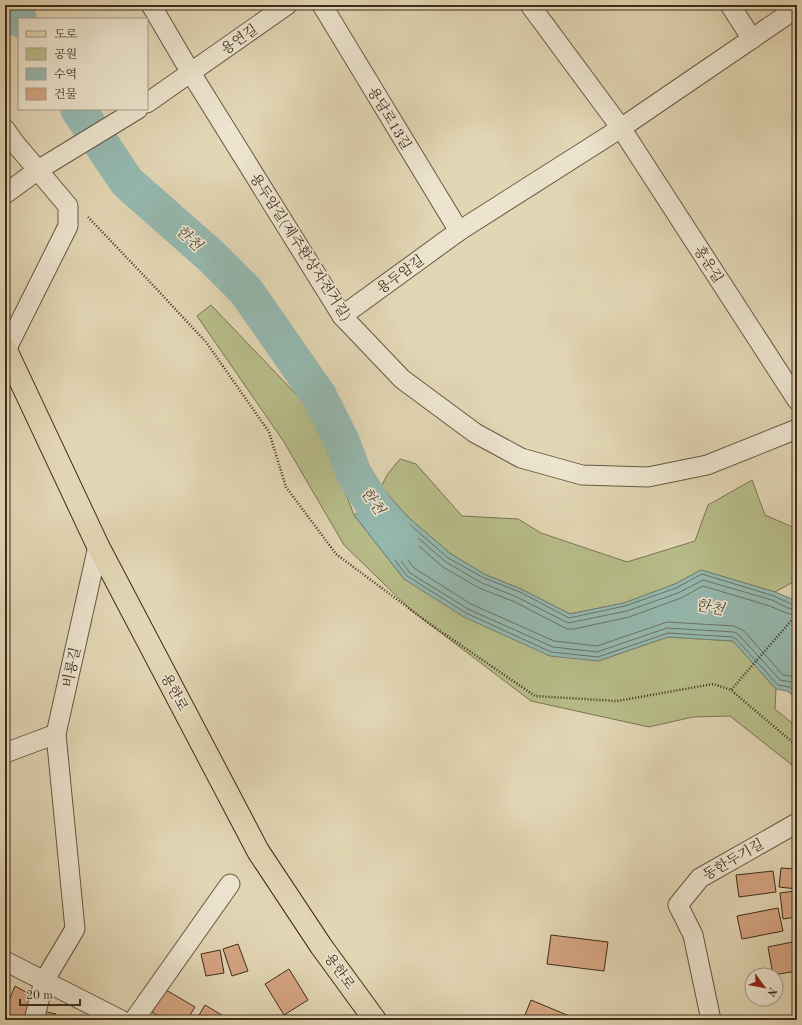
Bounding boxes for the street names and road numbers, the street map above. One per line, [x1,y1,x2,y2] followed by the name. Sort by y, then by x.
[218,22,260,57] street label: 용연길
[365,84,414,152] street label: 용담로13길
[247,171,354,324] street label: 용두암길(제주환상자전거길)
[691,243,727,285] street label: 홍운길
[374,252,427,296] street label: 용두암길
[59,645,83,689] street label: 비룡길
[158,671,191,714] street label: 용한로
[700,836,766,883] street label: 동한두기길
[322,950,358,992] street label: 용한로

